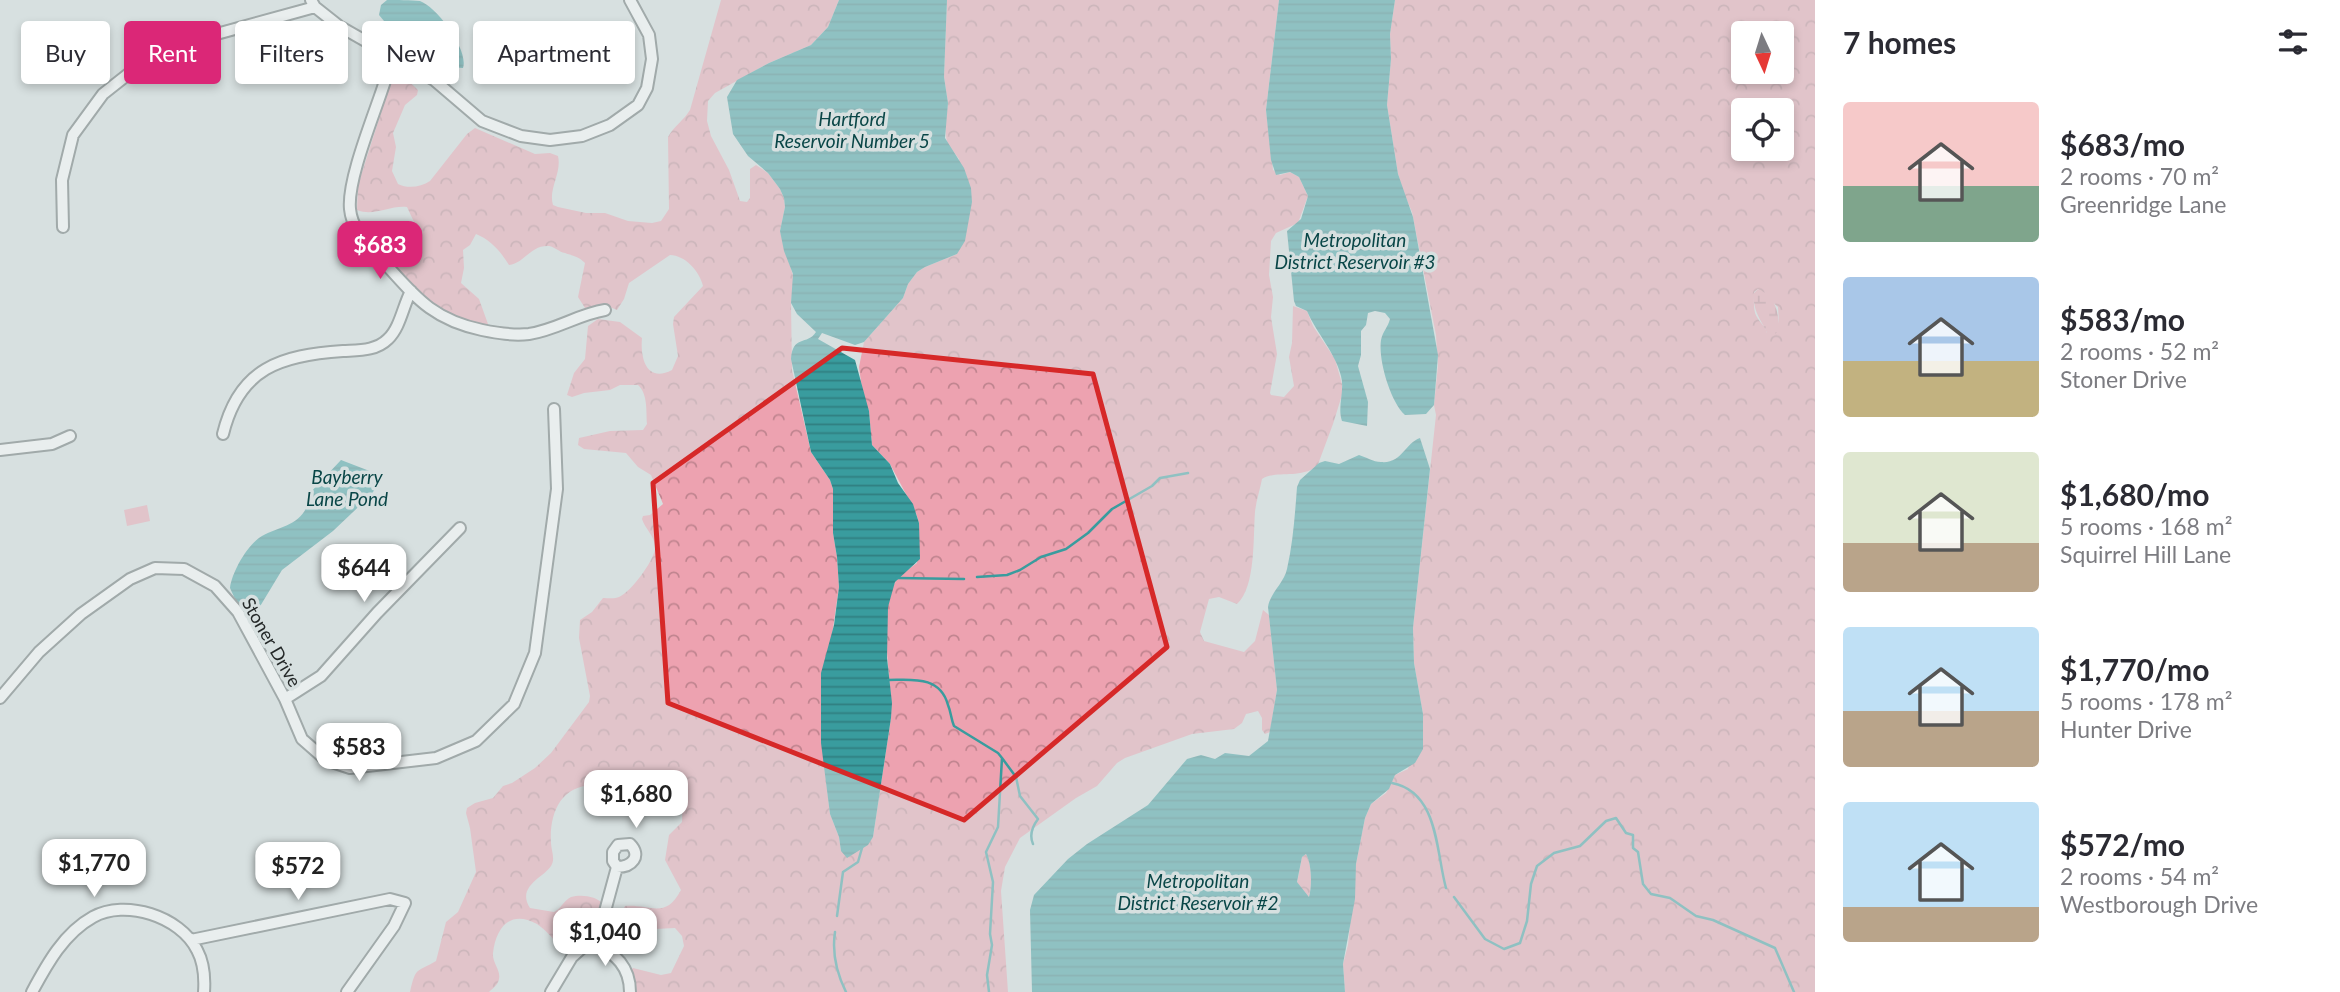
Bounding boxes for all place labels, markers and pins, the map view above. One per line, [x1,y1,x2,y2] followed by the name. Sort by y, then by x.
[339,222,421,281] pin: $683
[323,544,405,604] pin: $644
[318,724,400,783] pin: $583
[579,770,693,830] pin: $1,680
[37,839,151,899] pin: $1,770
[257,842,339,902] pin: $572
[548,908,662,968] pin: $1,040

